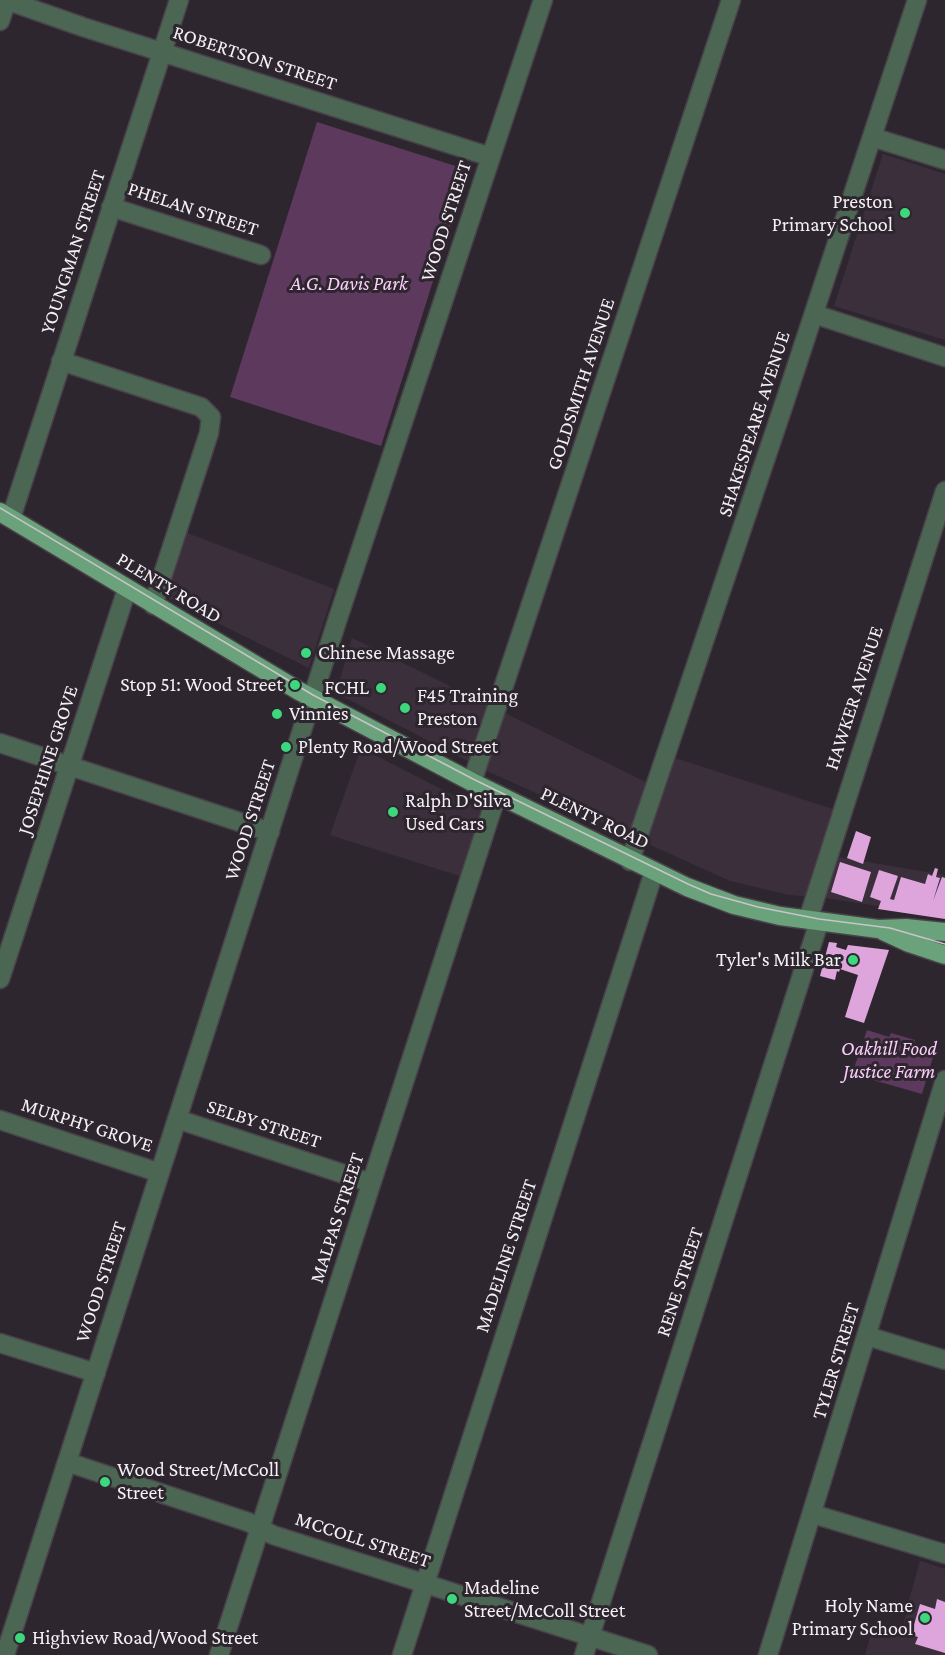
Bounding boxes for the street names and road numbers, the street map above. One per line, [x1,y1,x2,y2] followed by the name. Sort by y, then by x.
[170,20,340,96] street label: ROBERTSON STREET
[415,157,477,285] street label: WOOD STREET
[35,167,111,337] street label: YOUNGMAN STREET
[125,177,261,241] street label: PHELAN STREET
[542,295,620,473] street label: GOLDSMITH AVENUE
[713,328,795,520] street label: SHAKESPEARE AVENUE
[112,547,226,629] street label: PLENTY ROAD
[819,623,889,773] street label: HAWKER AVENUE
[13,682,83,838] street label: JOSEPHINE GROVE
[219,756,281,884] street label: WOOD STREET
[537,781,653,855] street label: PLENTY ROAD
[18,1092,156,1158] street label: MURPHY GROVE
[204,1094,324,1154] street label: SELBY STREET
[305,1150,369,1286] street label: MALPAS STREET
[470,1176,542,1336] street label: MADELINE STREET
[70,1218,132,1346] street label: WOOD STREET
[651,1224,709,1340] street label: RENE STREET
[807,1300,865,1422] street label: TYLER STREET
[292,1507,434,1573] street label: MCCOLL STREET

